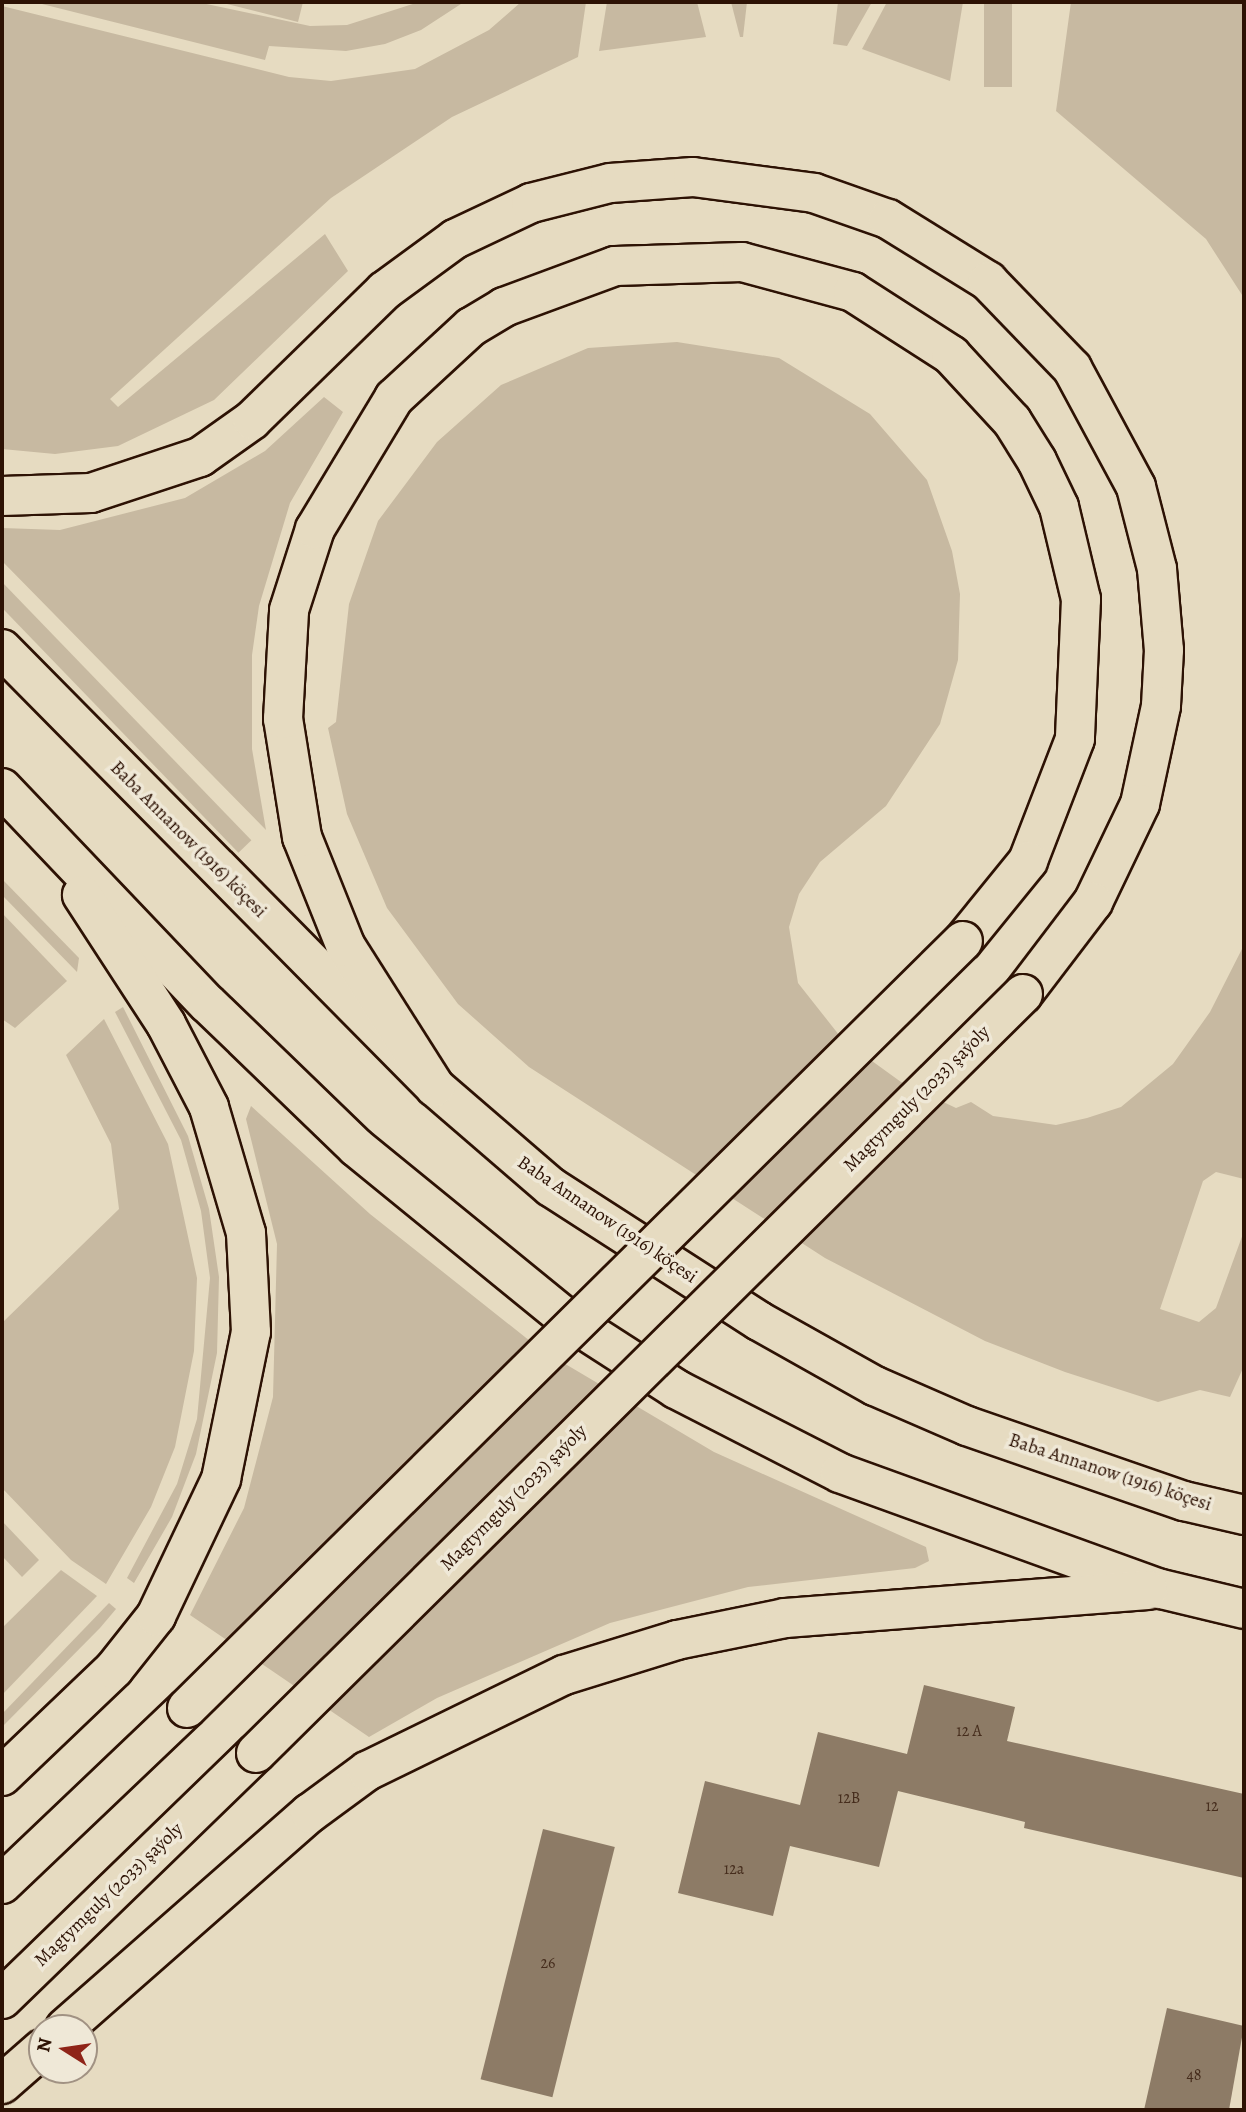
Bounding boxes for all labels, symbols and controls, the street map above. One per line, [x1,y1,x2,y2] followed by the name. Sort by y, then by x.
[105,757,271,923] street label: Baba Annanow (1916) köçesi
[839,1021,995,1177] street label: Magtymguly (2033) şaýoly
[513,1151,701,1289] street label: Baba Annanow (1916) köçesi
[436,1420,592,1576] street label: Magtymguly (2033) şaýoly
[1006,1429,1214,1517] street label: Baba Annanow (1916) köçesi
[956,1721,982,1741] house number: 12 A
[838,1788,860,1808] house number: 12B
[1205,1796,1219,1816] house number: 12
[30,1818,188,1972] street label: Magtymguly (2033) şaýoly
[724,1859,744,1879] house number: 12a
[541,1953,555,1973] house number: 26
[28,2014,98,2084] north arrow
[30,2036,59,2055] text: N
[1186,2065,1202,2085] house number: 48

